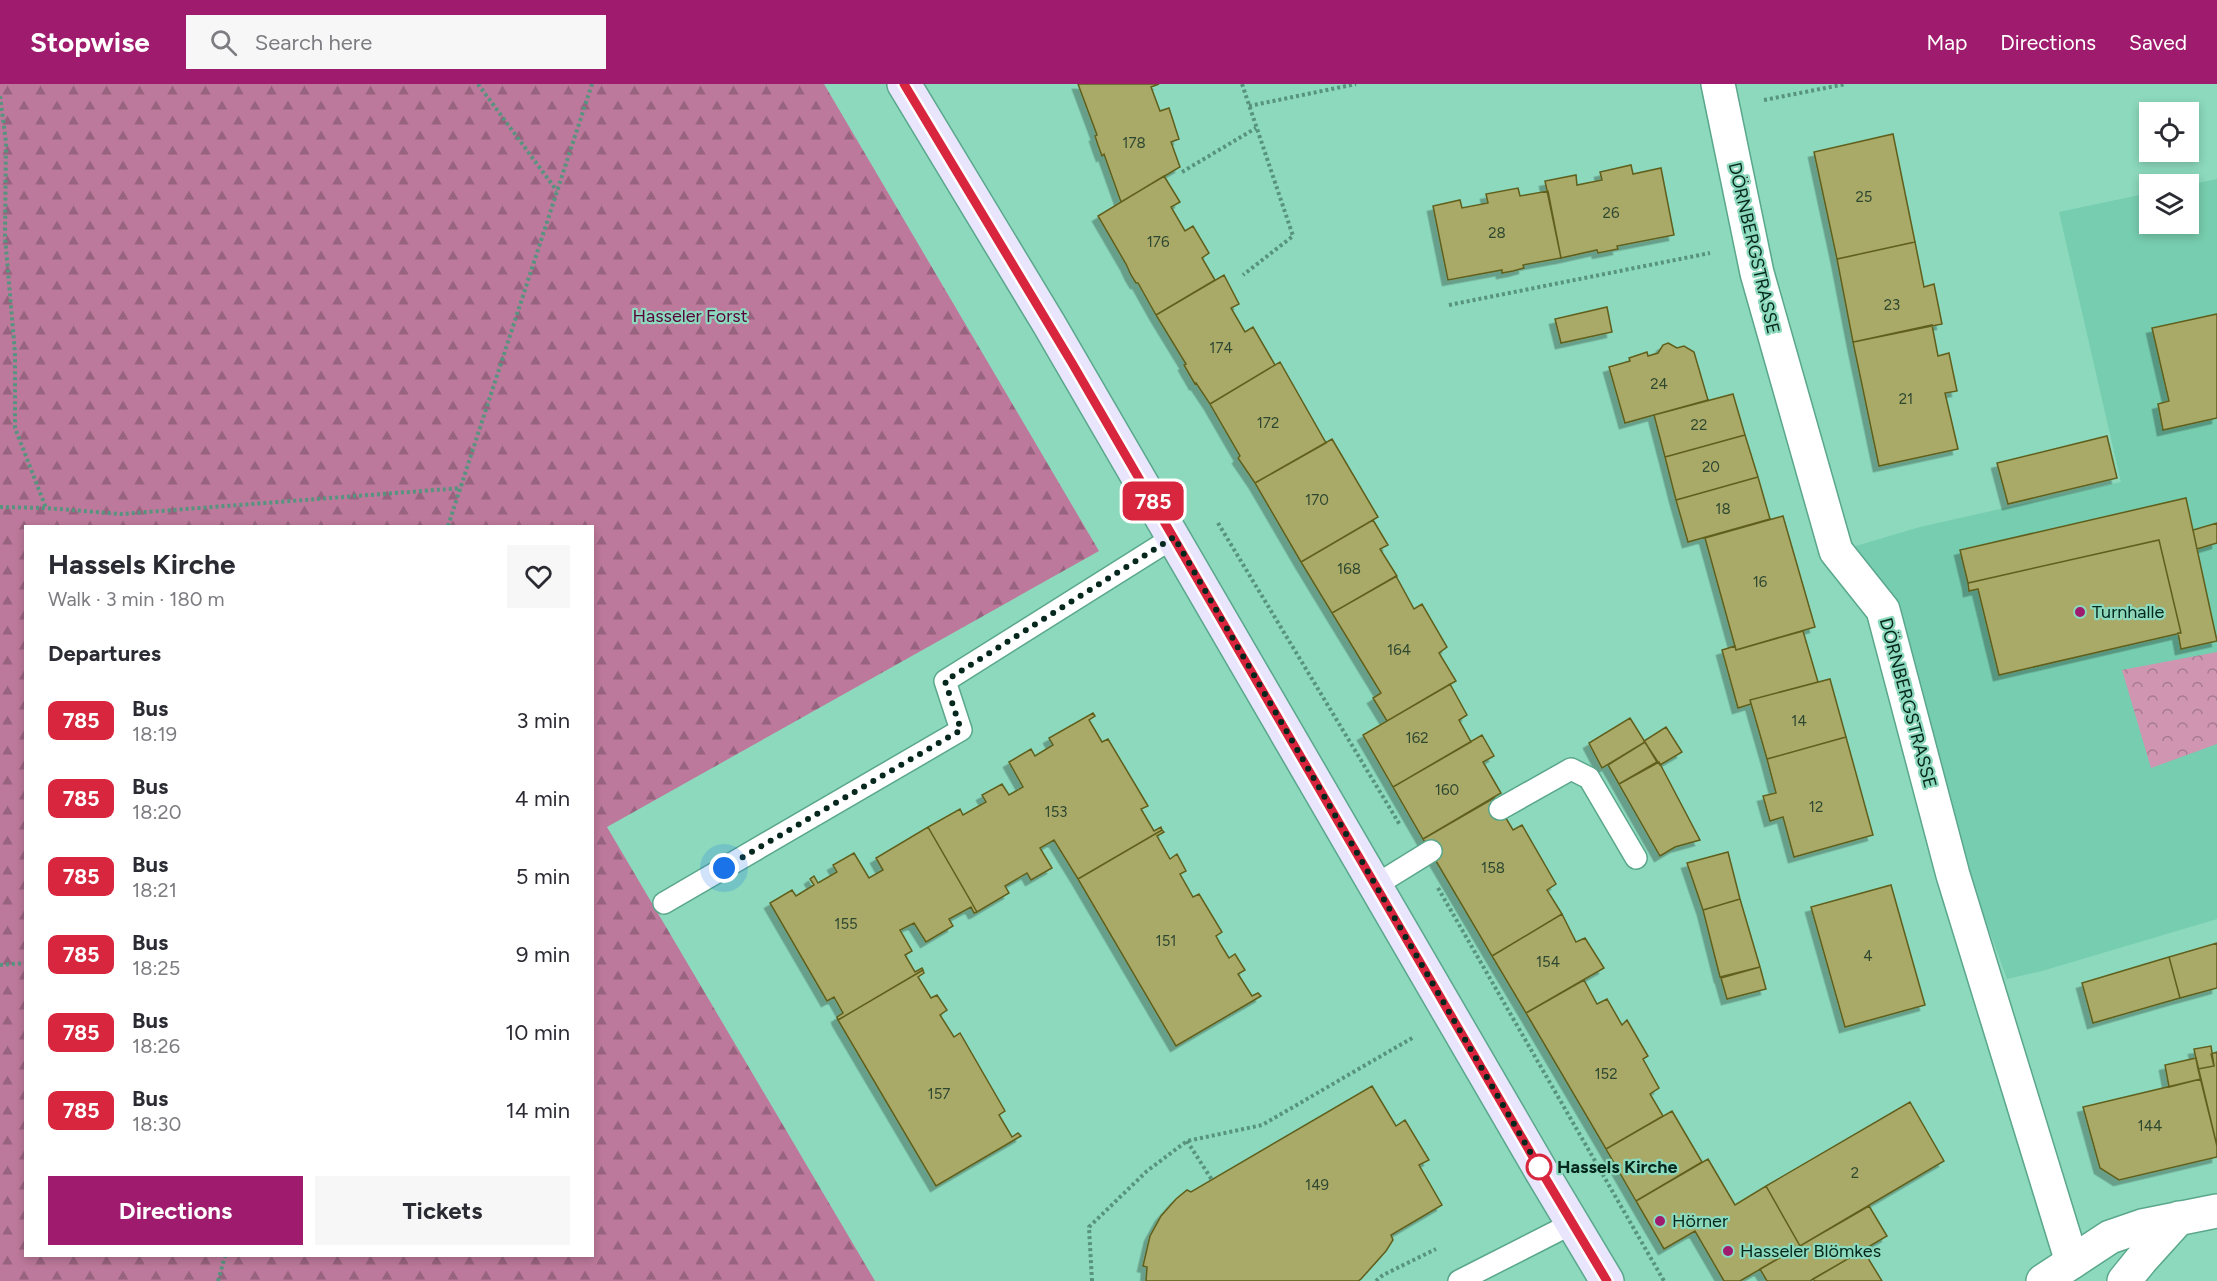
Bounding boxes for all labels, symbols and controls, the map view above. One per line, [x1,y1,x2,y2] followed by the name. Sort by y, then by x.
[186,15,606,69] search box
[30,25,150,59] text: Stopwise
[207,26,240,59] icon: search
[255,29,372,56] text: Search here
[1926,30,1967,55] text: Map
[2000,30,2096,55] text: Directions
[2129,30,2187,55] text: Saved
[2139,102,2199,234] map controls
[2139,102,2199,162] button: locate
[1122,134,1146,152] house number: 178
[1724,160,1784,336] street label: DÖRNBERGSTRASSE
[2139,174,2199,234] button: layers
[1855,188,1873,206] house number: 25
[1603,204,1620,222] house number: 26
[1488,224,1506,242] house number: 28
[1147,233,1170,251] house number: 176
[1884,296,1900,314] house number: 23
[633,305,748,327] park label: Hasseler Forst
[1209,339,1233,357] house number: 174
[1650,375,1668,393] house number: 24
[1899,390,1913,408] house number: 21
[1257,414,1279,432] house number: 172
[1691,416,1707,434] house number: 22
[1702,458,1720,476] house number: 20
[1118,482,1188,520] line badge: 785
[1135,489,1171,514] text: 785
[1305,491,1329,509] house number: 170
[1715,500,1731,518] house number: 18
[507,545,570,608] button: heart
[48,547,235,581] text: Hassels Kirche
[1337,560,1361,578] house number: 168
[1753,573,1768,591] house number: 16
[48,587,225,611] text: Walk · 3 min · 180 m
[2092,601,2164,623] place label: Turnhalle
[2073,605,2087,619] marker: Turnhalle
[1875,615,1941,791] street label: DÖRNBERGSTRASSE
[48,640,161,667] text: Departures
[1387,641,1411,659] house number: 164
[132,695,168,722] text: Bus
[516,707,570,734] text: 3 min
[63,708,99,733] text: 785
[1791,712,1807,730] house number: 14
[132,722,177,746] text: 18:19
[1405,729,1429,747] house number: 162
[132,773,168,800] text: Bus
[1435,781,1459,799] house number: 160
[515,785,570,812] text: 4 min
[63,786,99,811] text: 785
[1809,798,1823,816] house number: 12
[132,800,182,824] text: 18:20
[1045,803,1067,821] house number: 153
[132,851,168,878] text: Bus
[709,853,739,883] your location
[1481,859,1505,877] house number: 158
[516,863,570,890] text: 5 min
[63,864,99,889] text: 785
[132,878,177,902] text: 18:21
[834,915,858,933] house number: 155
[132,929,168,956] text: Bus
[1155,932,1177,950] house number: 151
[516,941,570,968] text: 9 min
[63,942,99,967] text: 785
[1863,947,1873,965] house number: 4
[1536,953,1560,971] house number: 154
[132,956,180,980] text: 18:25
[132,1007,168,1034] text: Bus
[505,1019,570,1046] text: 10 min
[63,1020,99,1045] text: 785
[132,1034,180,1058] text: 18:26
[1594,1065,1618,1083] house number: 152
[132,1085,168,1112] text: Bus
[928,1085,950,1103] house number: 157
[506,1097,570,1124] text: 14 min
[63,1098,99,1123] text: 785
[132,1112,181,1136] text: 18:30
[2138,1117,2162,1135] house number: 144
[1526,1154,1552,1180] marker: Hassels Kirche
[1557,1156,1678,1178] place label: Hassels Kirche
[1851,1164,1859,1182] house number: 2
[48,1176,303,1245] button: Directions
[315,1176,570,1245] button: Tickets
[1305,1176,1329,1194] house number: 149
[1672,1210,1728,1232] place label: Hörner
[1653,1214,1667,1228] marker: Hörner
[1740,1240,1881,1262] place label: Hasseler Blömkes
[1721,1244,1735,1258] marker: Hasseler Blömkes

